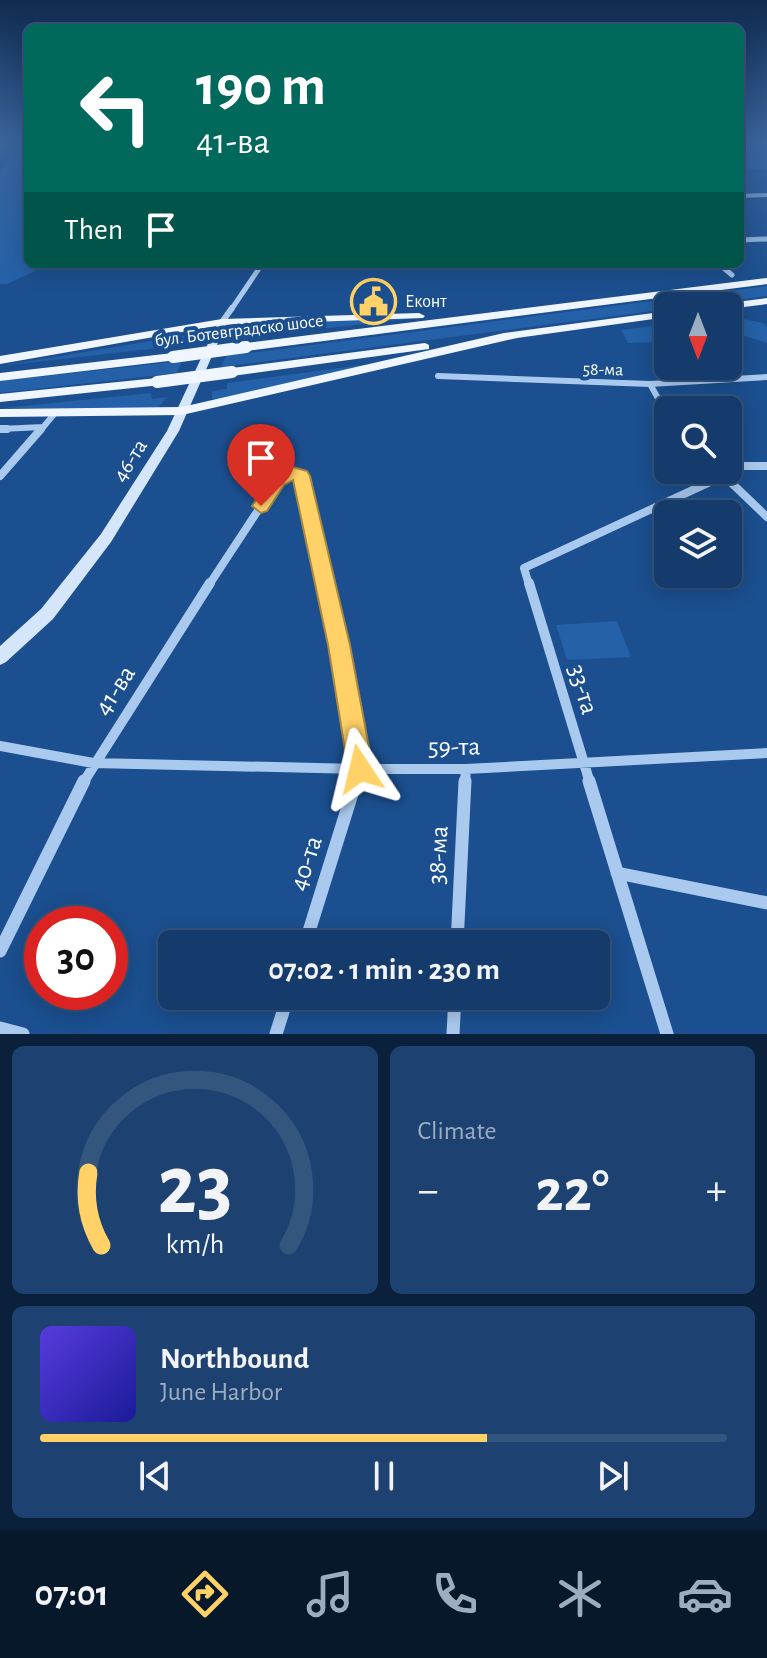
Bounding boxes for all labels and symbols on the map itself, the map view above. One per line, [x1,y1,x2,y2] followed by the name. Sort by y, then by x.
[350,277,398,325] public building icon: Еконт
[654,292,742,380] north arrow
[405,293,447,311] place label: Еконт
[154,311,324,350] street label: бул. Ботевградско шосе
[582,361,624,379] street label: 58-ма
[227,424,295,506] pin
[108,435,151,486] street label: 46-та
[89,661,140,720] street label: 41-ва
[563,661,603,717] street label: 33-та
[318,727,402,811] position arrow
[428,734,481,760] street label: 59-та
[423,825,453,885] street label: 38-ма
[285,833,327,894] street label: 40-та
[24,906,128,1010] speed limit sign: 30

